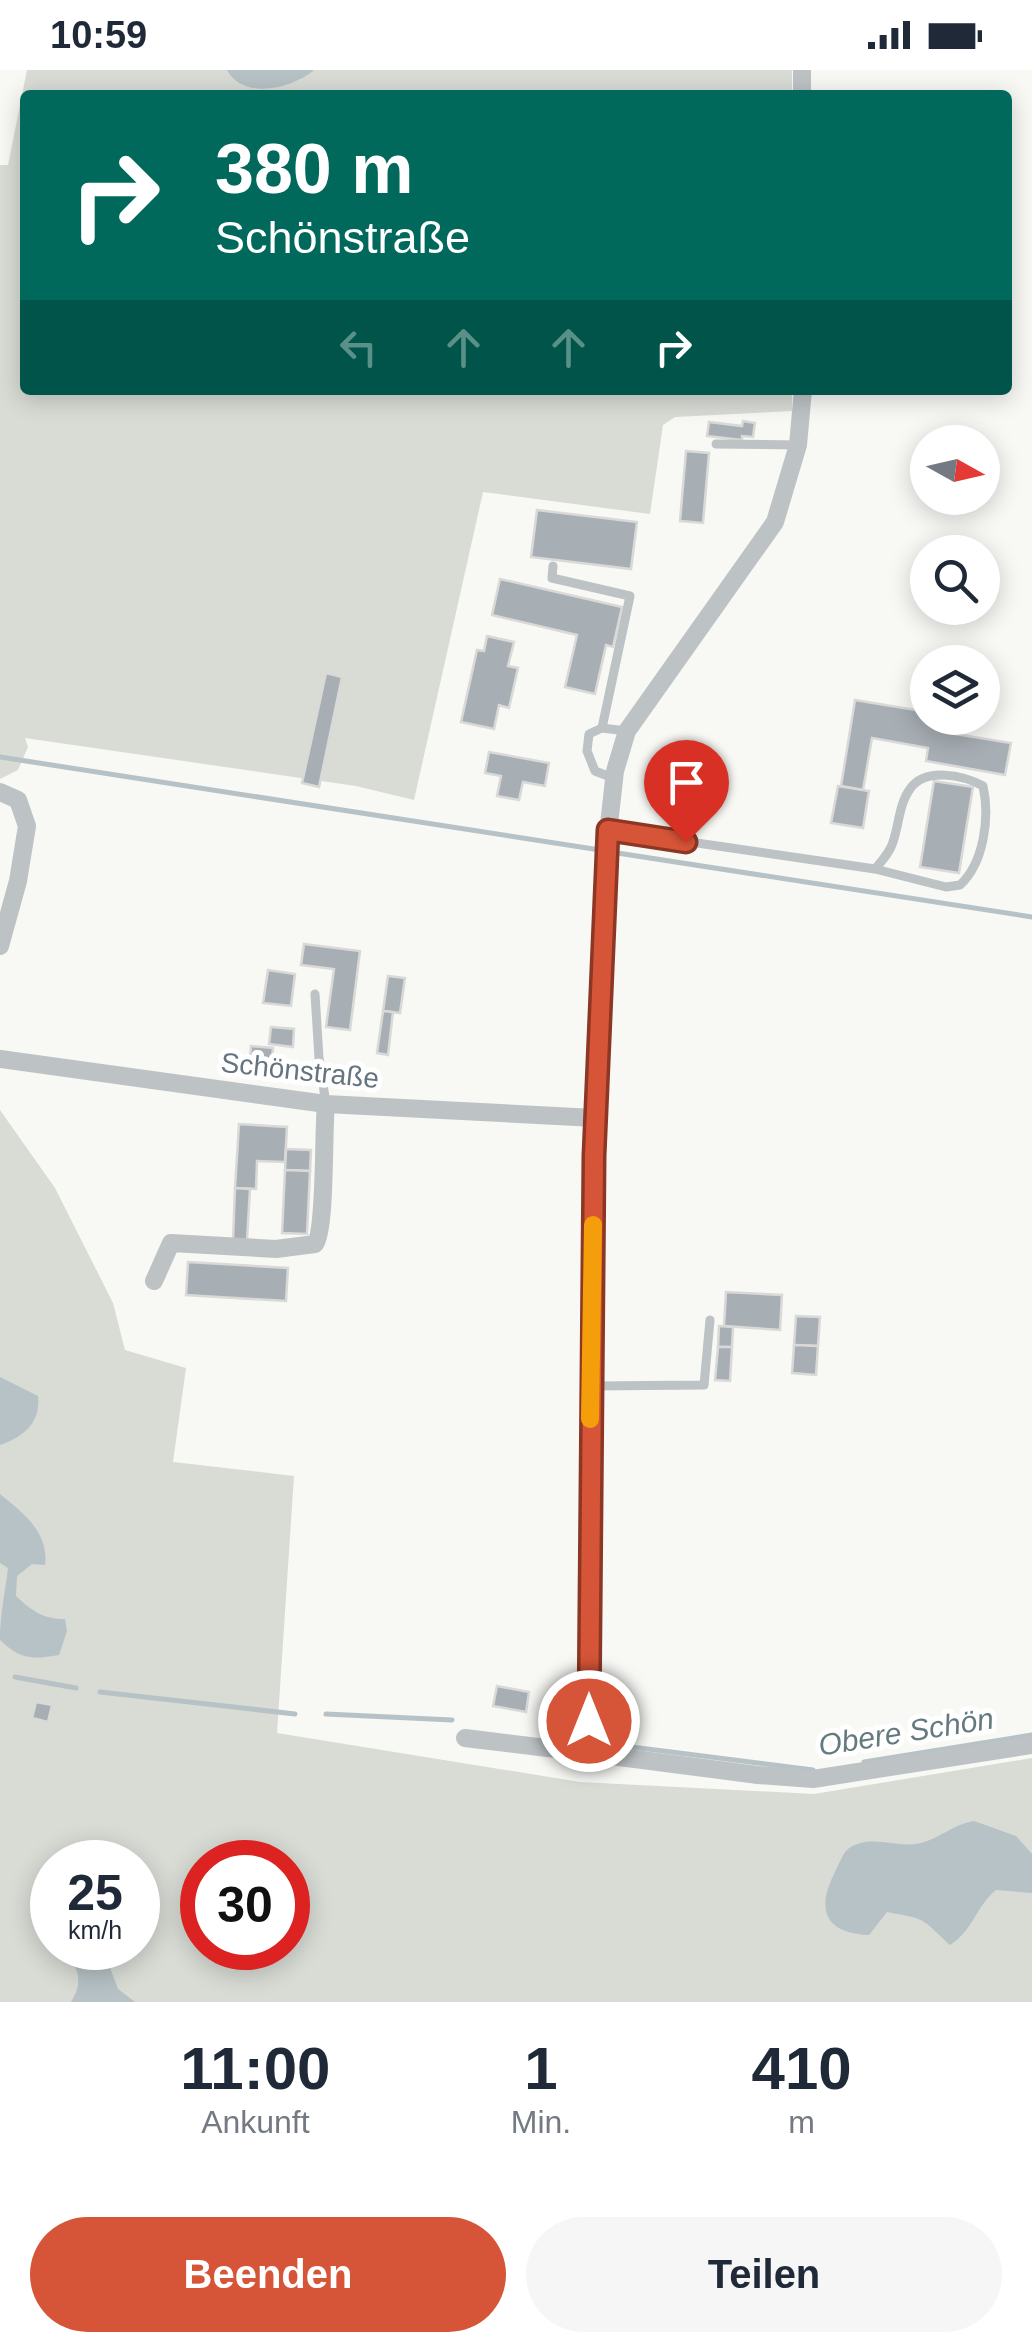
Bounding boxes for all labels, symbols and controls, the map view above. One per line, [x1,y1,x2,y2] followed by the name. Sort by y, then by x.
[50,14,147,56] text: 10:59
[50,130,180,260] icon: right
[215,130,413,208] text: 380 m
[215,212,470,263] text: Schönstraße
[331,320,386,375] icon: left
[436,320,491,375] icon: ahead
[541,320,596,375] icon: ahead
[646,320,701,375] icon: right
[910,425,1000,515] north arrow
[910,425,1000,735] map controls
[910,535,1000,625] button: search
[910,645,1000,735] button: layers
[644,740,729,843] pin
[659,755,714,810] icon: arrive
[219,1047,381,1094] street label: Schönstraße
[537,1669,641,1773] position arrow
[816,1701,996,1762] water label: Obere Schön
[180,1840,310,1970] speed limit sign: 30
[67,1865,123,1921] text: 25
[68,1916,122,1944] text: km/h
[180,2035,330,2102] text: 11:00
[524,2035,558,2102] text: 1
[752,2035,852,2102] text: 410
[201,2104,310,2140] text: Ankunft
[511,2104,571,2140] text: Min.
[788,2104,815,2140] text: m
[30,2217,506,2332] button: Beenden
[526,2217,1002,2332] button: Teilen

